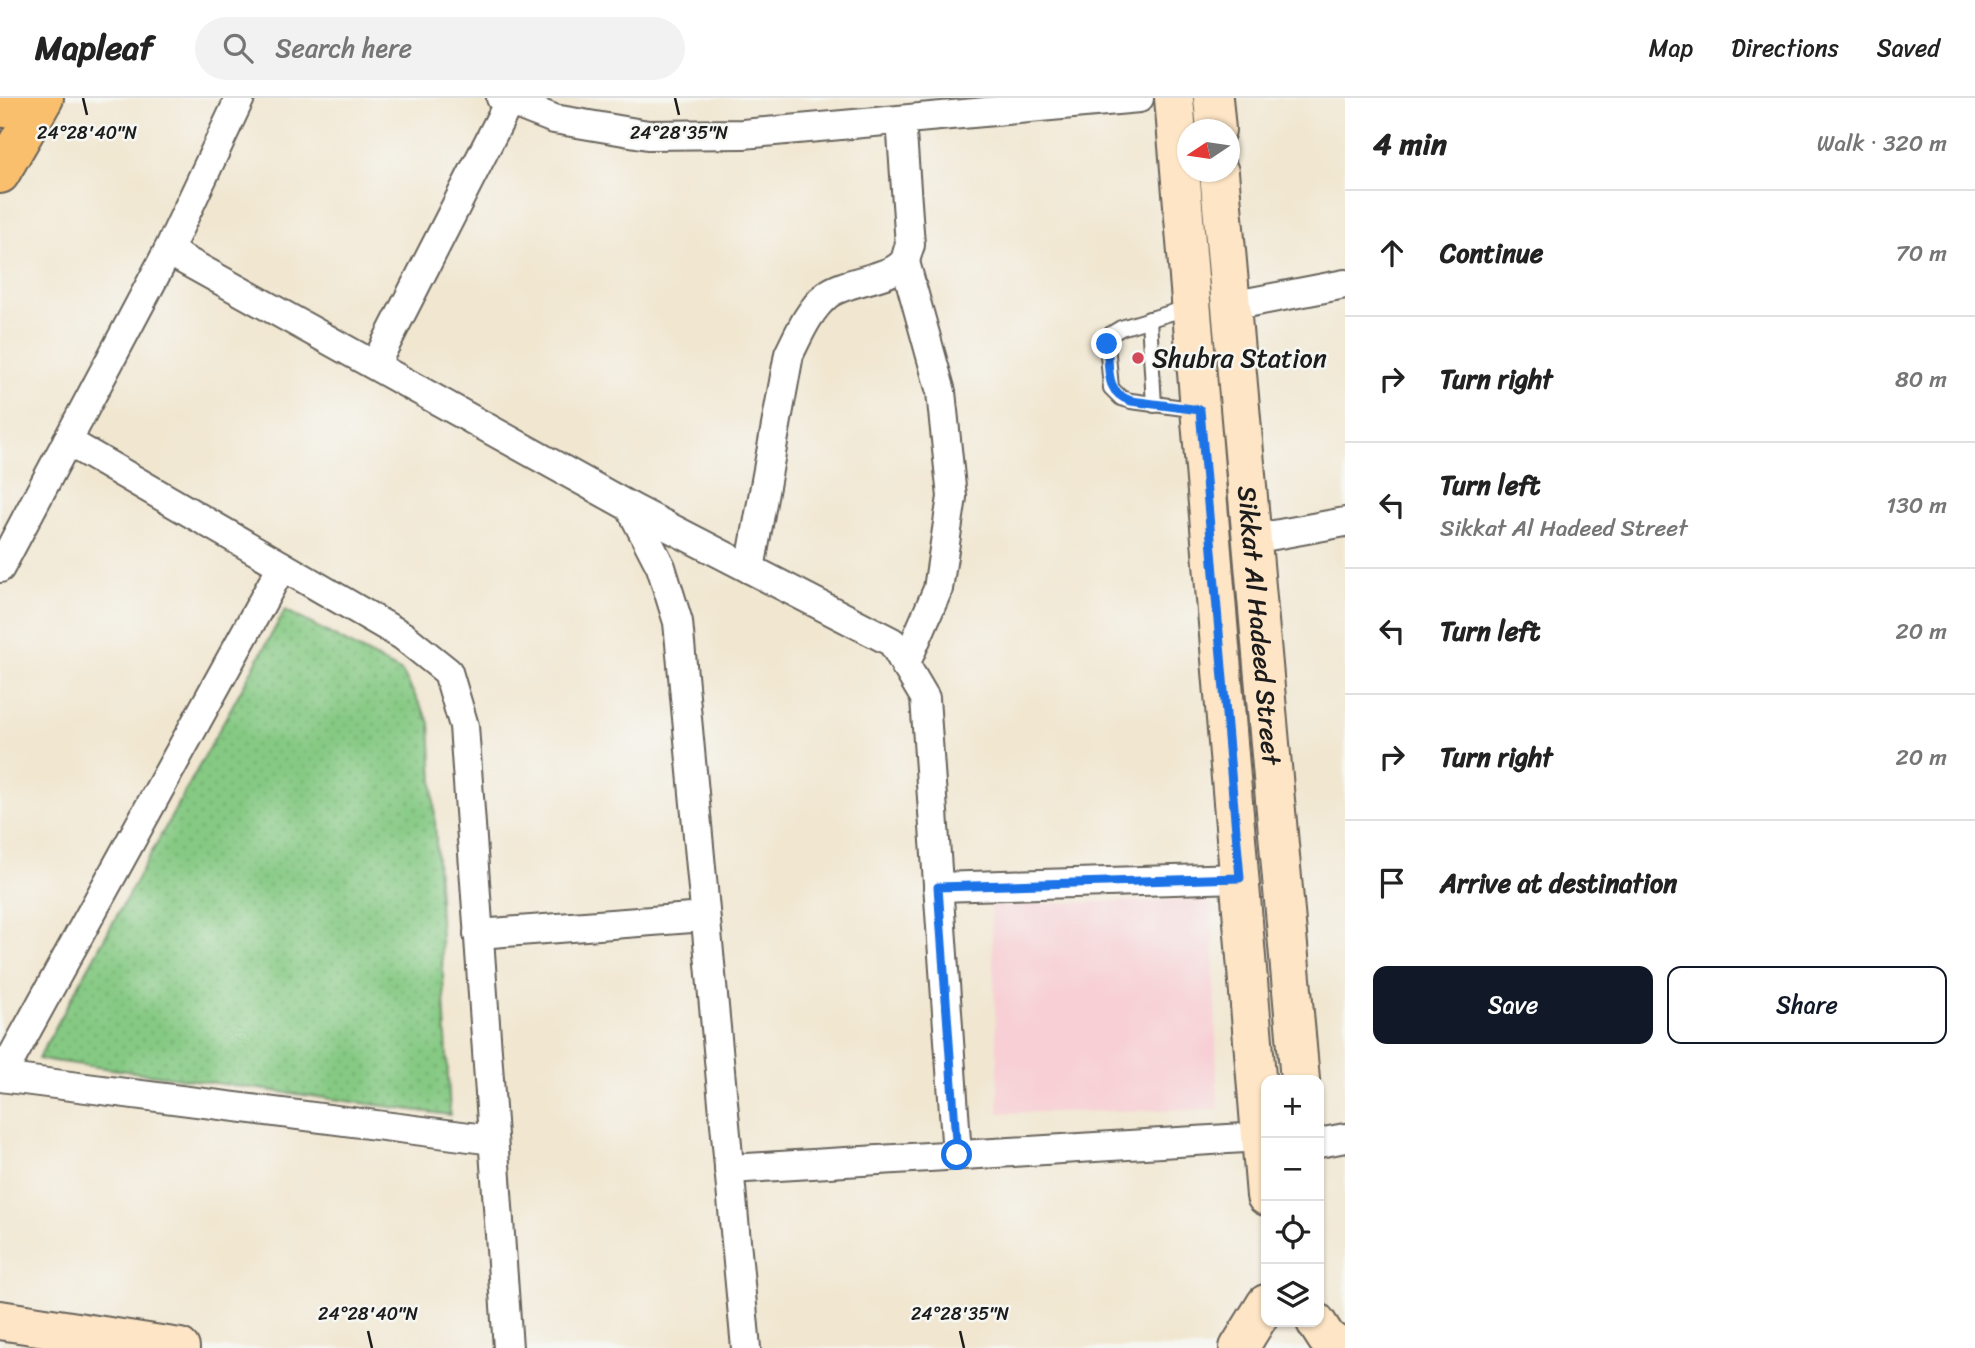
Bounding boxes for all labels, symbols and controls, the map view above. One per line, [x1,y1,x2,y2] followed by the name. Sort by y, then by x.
[195,17,685,80] search box
[35,19,153,77] text: Mapleaf
[275,25,412,71] text: Search here
[1649,27,1693,69] text: Map
[1731,27,1839,69] text: Directions
[1877,27,1940,69] text: Saved
[219,29,257,67] icon: search
[37,117,137,149] text: 24°28'40"N
[630,117,729,149] text: 24°28'35"N
[1373,117,1447,171] text: 4 min
[1177,119,1240,182] north arrow
[1817,123,1947,164] text: Walk · 320 m
[1440,230,1543,276] text: Continue
[1896,233,1947,274] text: 70 m
[1373,234,1411,272] icon: ahead
[1091,328,1122,359] route end
[1152,335,1327,381] place label: Shubra Station
[1130,350,1146,366] marker: Shubra Station
[1440,356,1553,402] text: Turn right
[1895,359,1947,400] text: 80 m
[1373,360,1411,398] icon: right
[1440,462,1540,508] text: Turn left
[1224,484,1295,768] street label: Sikkat Al Hadeed Street
[1886,485,1947,526] text: 130 m
[1373,486,1411,524] icon: left
[1440,508,1687,549] text: Sikkat Al Hadeed Street
[1440,608,1540,654] text: Turn left
[1896,611,1947,652] text: 20 m
[1373,612,1411,650] icon: left
[1440,734,1553,780] text: Turn right
[1896,737,1947,778] text: 20 m
[1373,738,1411,776] icon: right
[1440,860,1677,906] text: Arrive at destination
[1373,864,1411,902] icon: arrive
[1373,966,1653,1044] button: Save
[1667,966,1947,1044] button: Share
[1261,1075,1324,1327] map controls
[1261,1075,1324,1138] button: +
[1261,1138,1324,1201] button: −
[941,1139,972,1170] route start
[1261,1201,1324,1264] button: locate
[1261,1264,1324,1327] button: layers
[318,1298,418,1330] text: 24°28'40"N
[911,1298,1010,1330] text: 24°28'35"N

